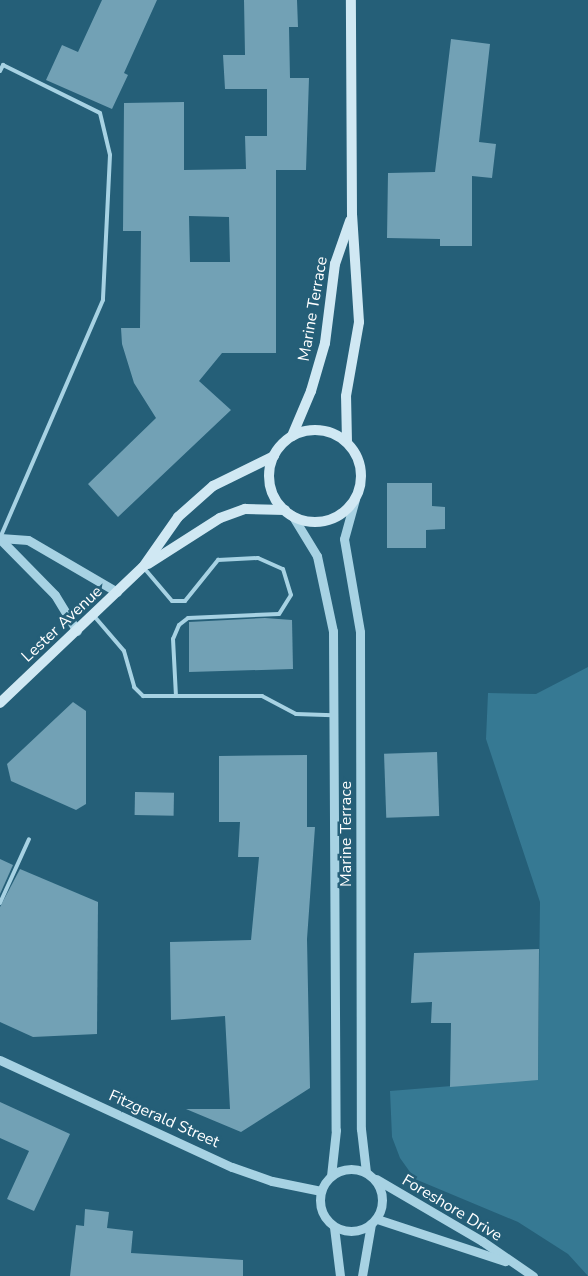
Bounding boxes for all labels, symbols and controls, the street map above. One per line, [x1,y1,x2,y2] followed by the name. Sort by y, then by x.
[294,255,332,363] street label: Marine Terrace
[18,582,106,666] street label: Lester Avenue
[336,781,356,887] street label: Marine Terrace
[106,1086,222,1152] street label: Fitzgerald Street
[398,1171,506,1245] street label: Foreshore Drive

